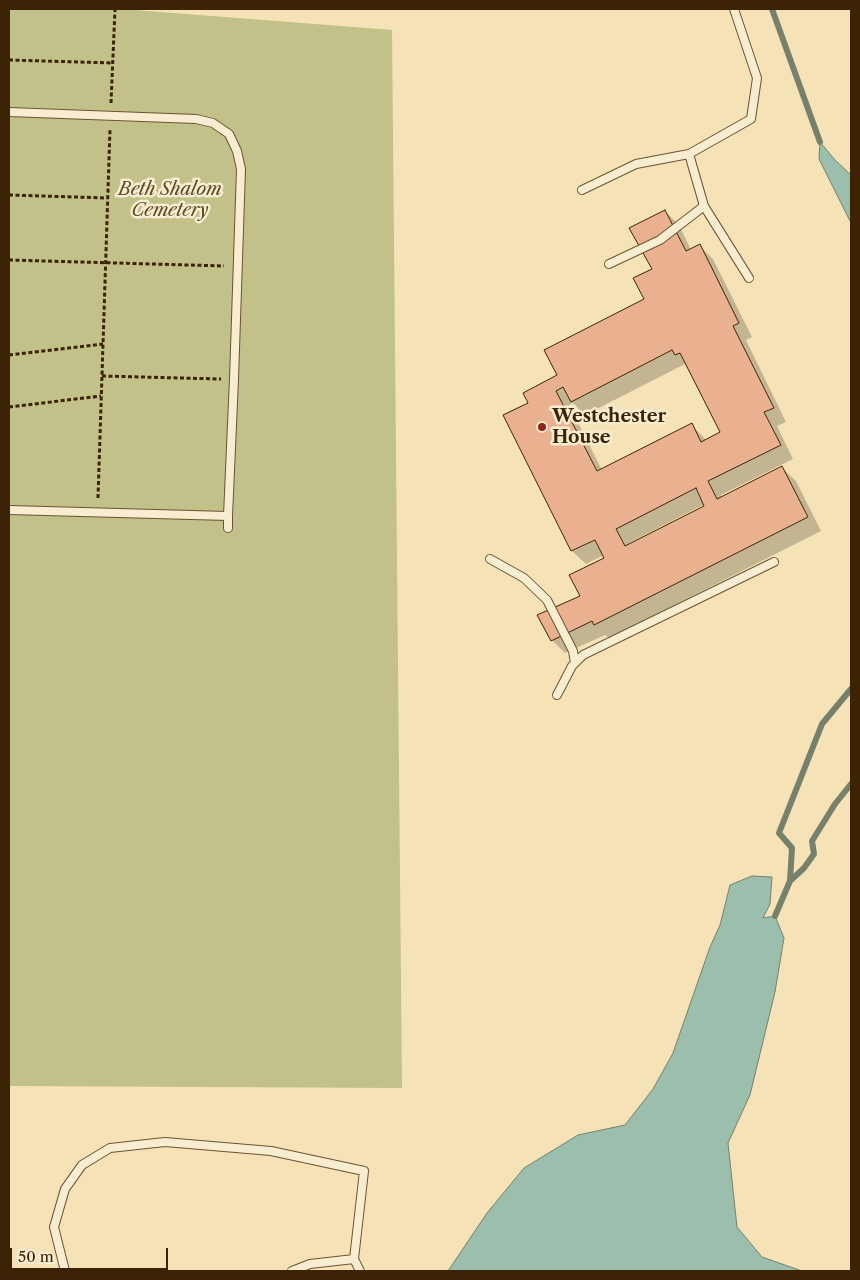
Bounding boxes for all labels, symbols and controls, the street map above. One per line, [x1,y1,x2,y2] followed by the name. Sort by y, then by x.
[118,179,222,222] park label: Beth Shalom Cemetery
[552,406,666,448] place label: Westchester House
[536,421,548,433] marker: Westchester House
[12,1238,170,1270] scale bar
[18,1247,54,1266] text: 50 m

